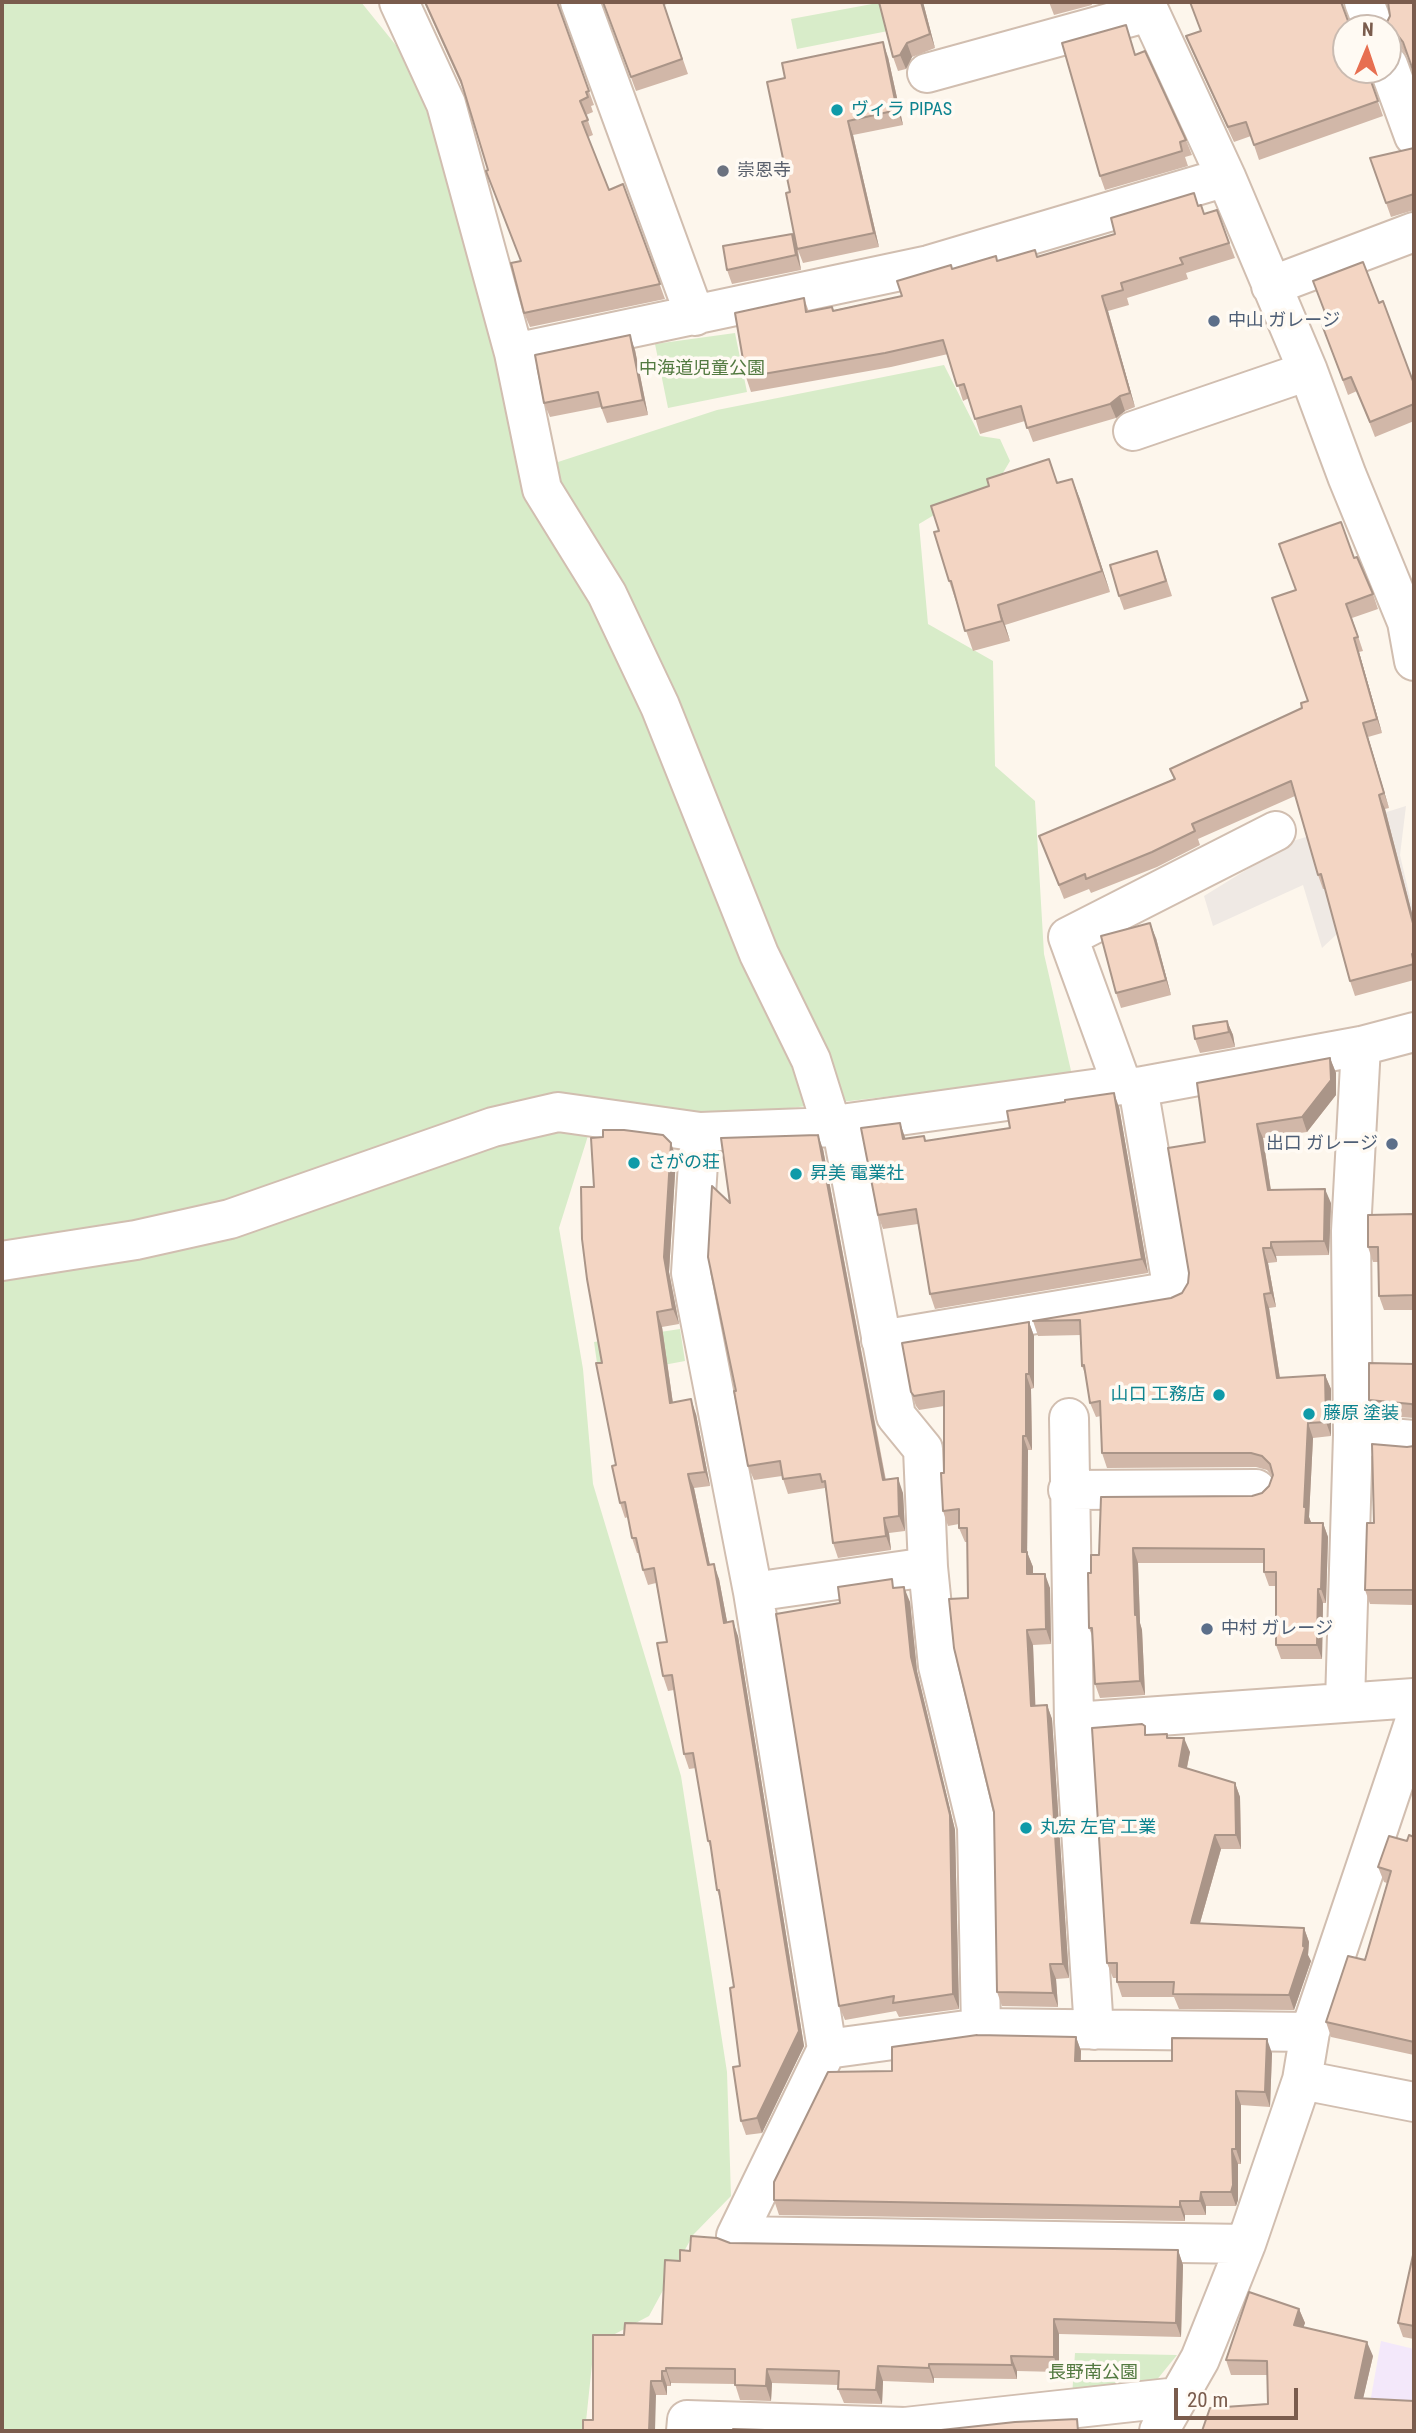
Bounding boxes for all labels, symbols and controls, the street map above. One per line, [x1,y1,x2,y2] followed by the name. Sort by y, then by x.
[1332,14,1402,84] north arrow
[1361,18,1374,41] text: N
[851,99,952,121] place label: ヴィラ PIPAS
[829,102,845,118] marker: ヴィラ PIPAS
[737,160,791,182] place label: 崇恩寺
[715,163,731,179] marker: 崇恩寺
[1228,310,1340,332] place label: 中山 ガレージ
[1206,313,1222,329] marker: 中山 ガレージ
[639,358,765,380] park label: 中海道児童公園
[1266,1133,1378,1155] place label: 出口 ガレージ
[1384,1136,1400,1152] marker: 出口 ガレージ
[648,1152,720,1174] place label: さがの荘
[626,1155,642,1171] marker: さがの荘
[810,1163,904,1185] place label: 昇美 電業社
[788,1166,804,1182] marker: 昇美 電業社
[1111,1384,1205,1406] place label: 山口 工務店
[1211,1387,1227,1403] marker: 山口 工務店
[1323,1403,1399,1425] place label: 藤原 塗装
[1301,1406,1317,1422] marker: 藤原 塗装
[1221,1618,1333,1640] place label: 中村 ガレージ
[1199,1621,1215,1637] marker: 中村 ガレージ
[1040,1817,1156,1839] place label: 丸宏 左官 工業
[1018,1820,1034,1836] marker: 丸宏 左官 工業
[1048,2362,1138,2384] park label: 長野南公園
[1178,2374,1302,2418] scale bar
[1187,2388,1228,2412] text: 20 m

